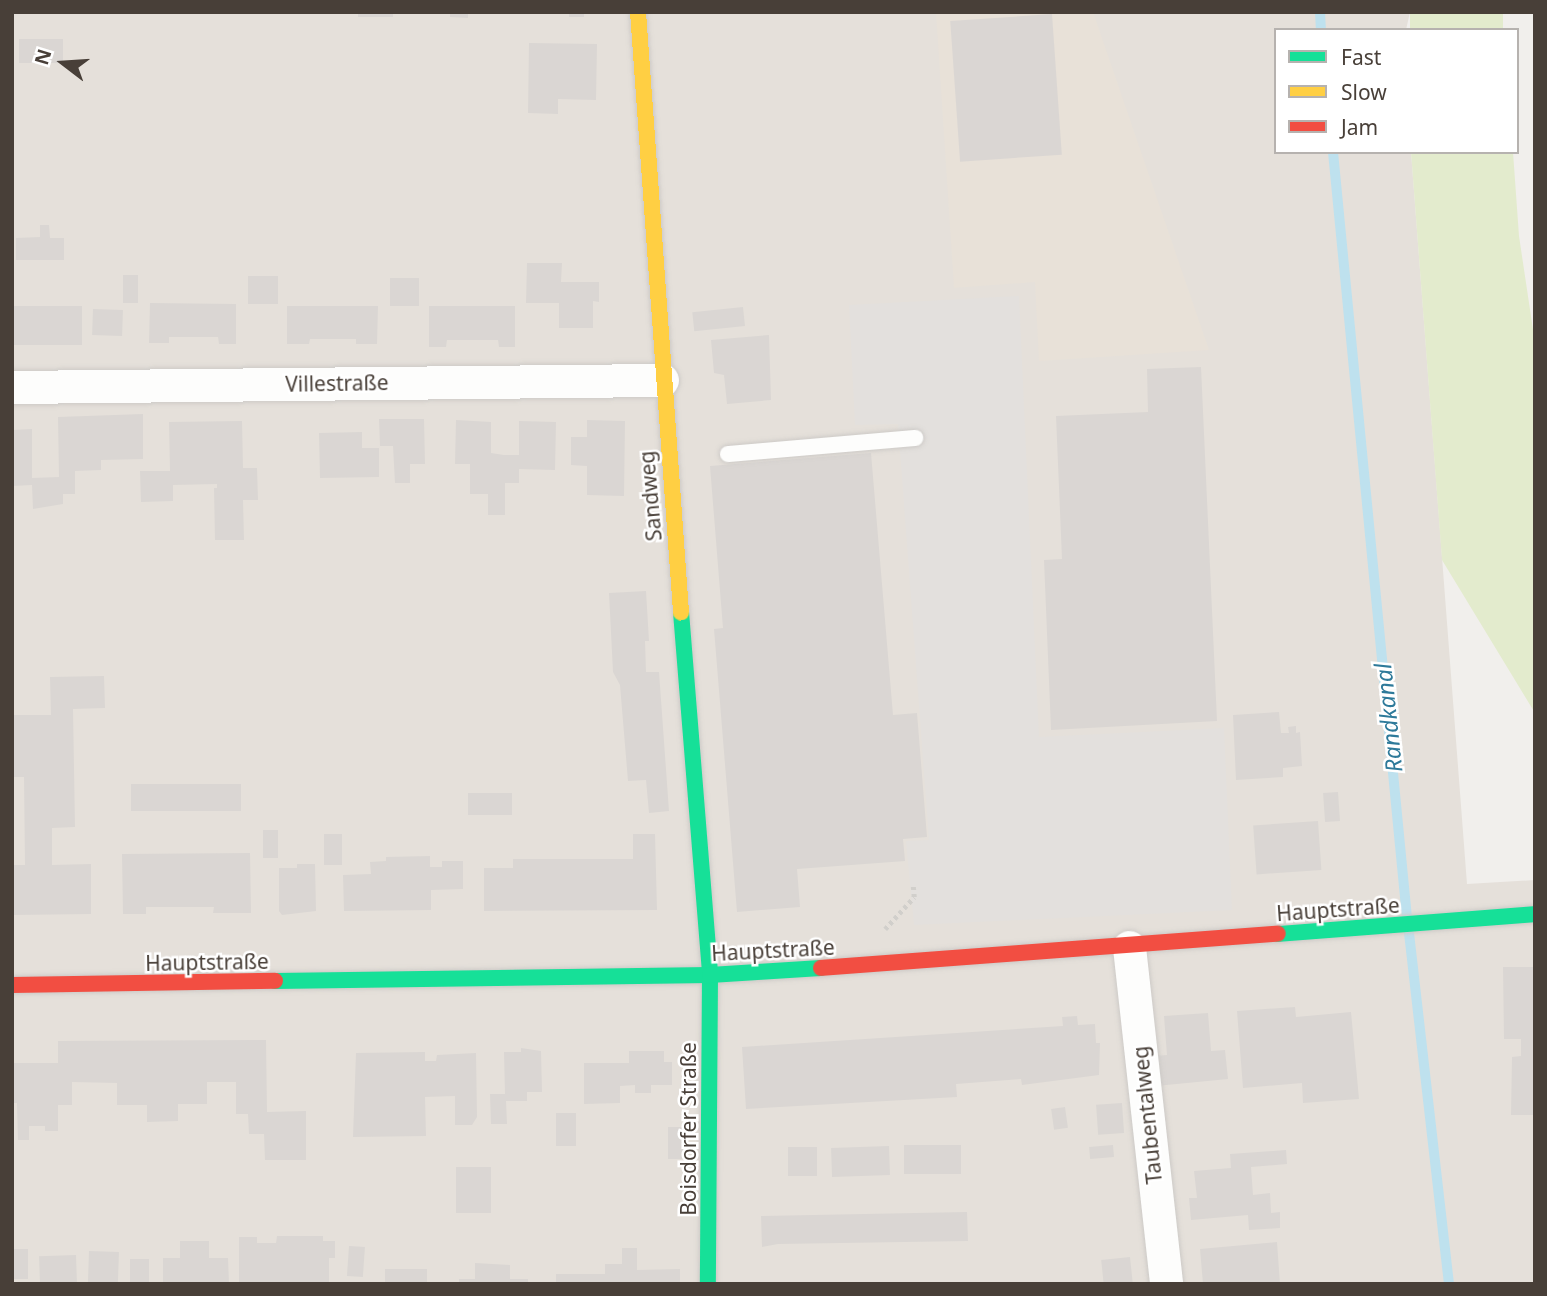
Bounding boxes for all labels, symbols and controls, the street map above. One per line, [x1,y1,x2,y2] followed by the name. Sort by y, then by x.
[28,28,98,98] north arrow
[1274,28,1519,154] legend
[1341,43,1381,71] text: Fast
[28,46,58,68] text: N
[1341,78,1387,106] text: Slow
[1341,113,1378,141] text: Jam
[285,369,389,397] street label: Villestraße
[634,450,666,542] street label: Sandweg
[1369,662,1407,774] water label: Randkanal
[1275,892,1401,926] street label: Hauptstraße
[711,934,835,966] street label: Hauptstraße
[145,948,269,976] street label: Hauptstraße
[675,1042,701,1216] street label: Boisdorfer Straße
[1127,1045,1167,1185] street label: Taubentalweg

